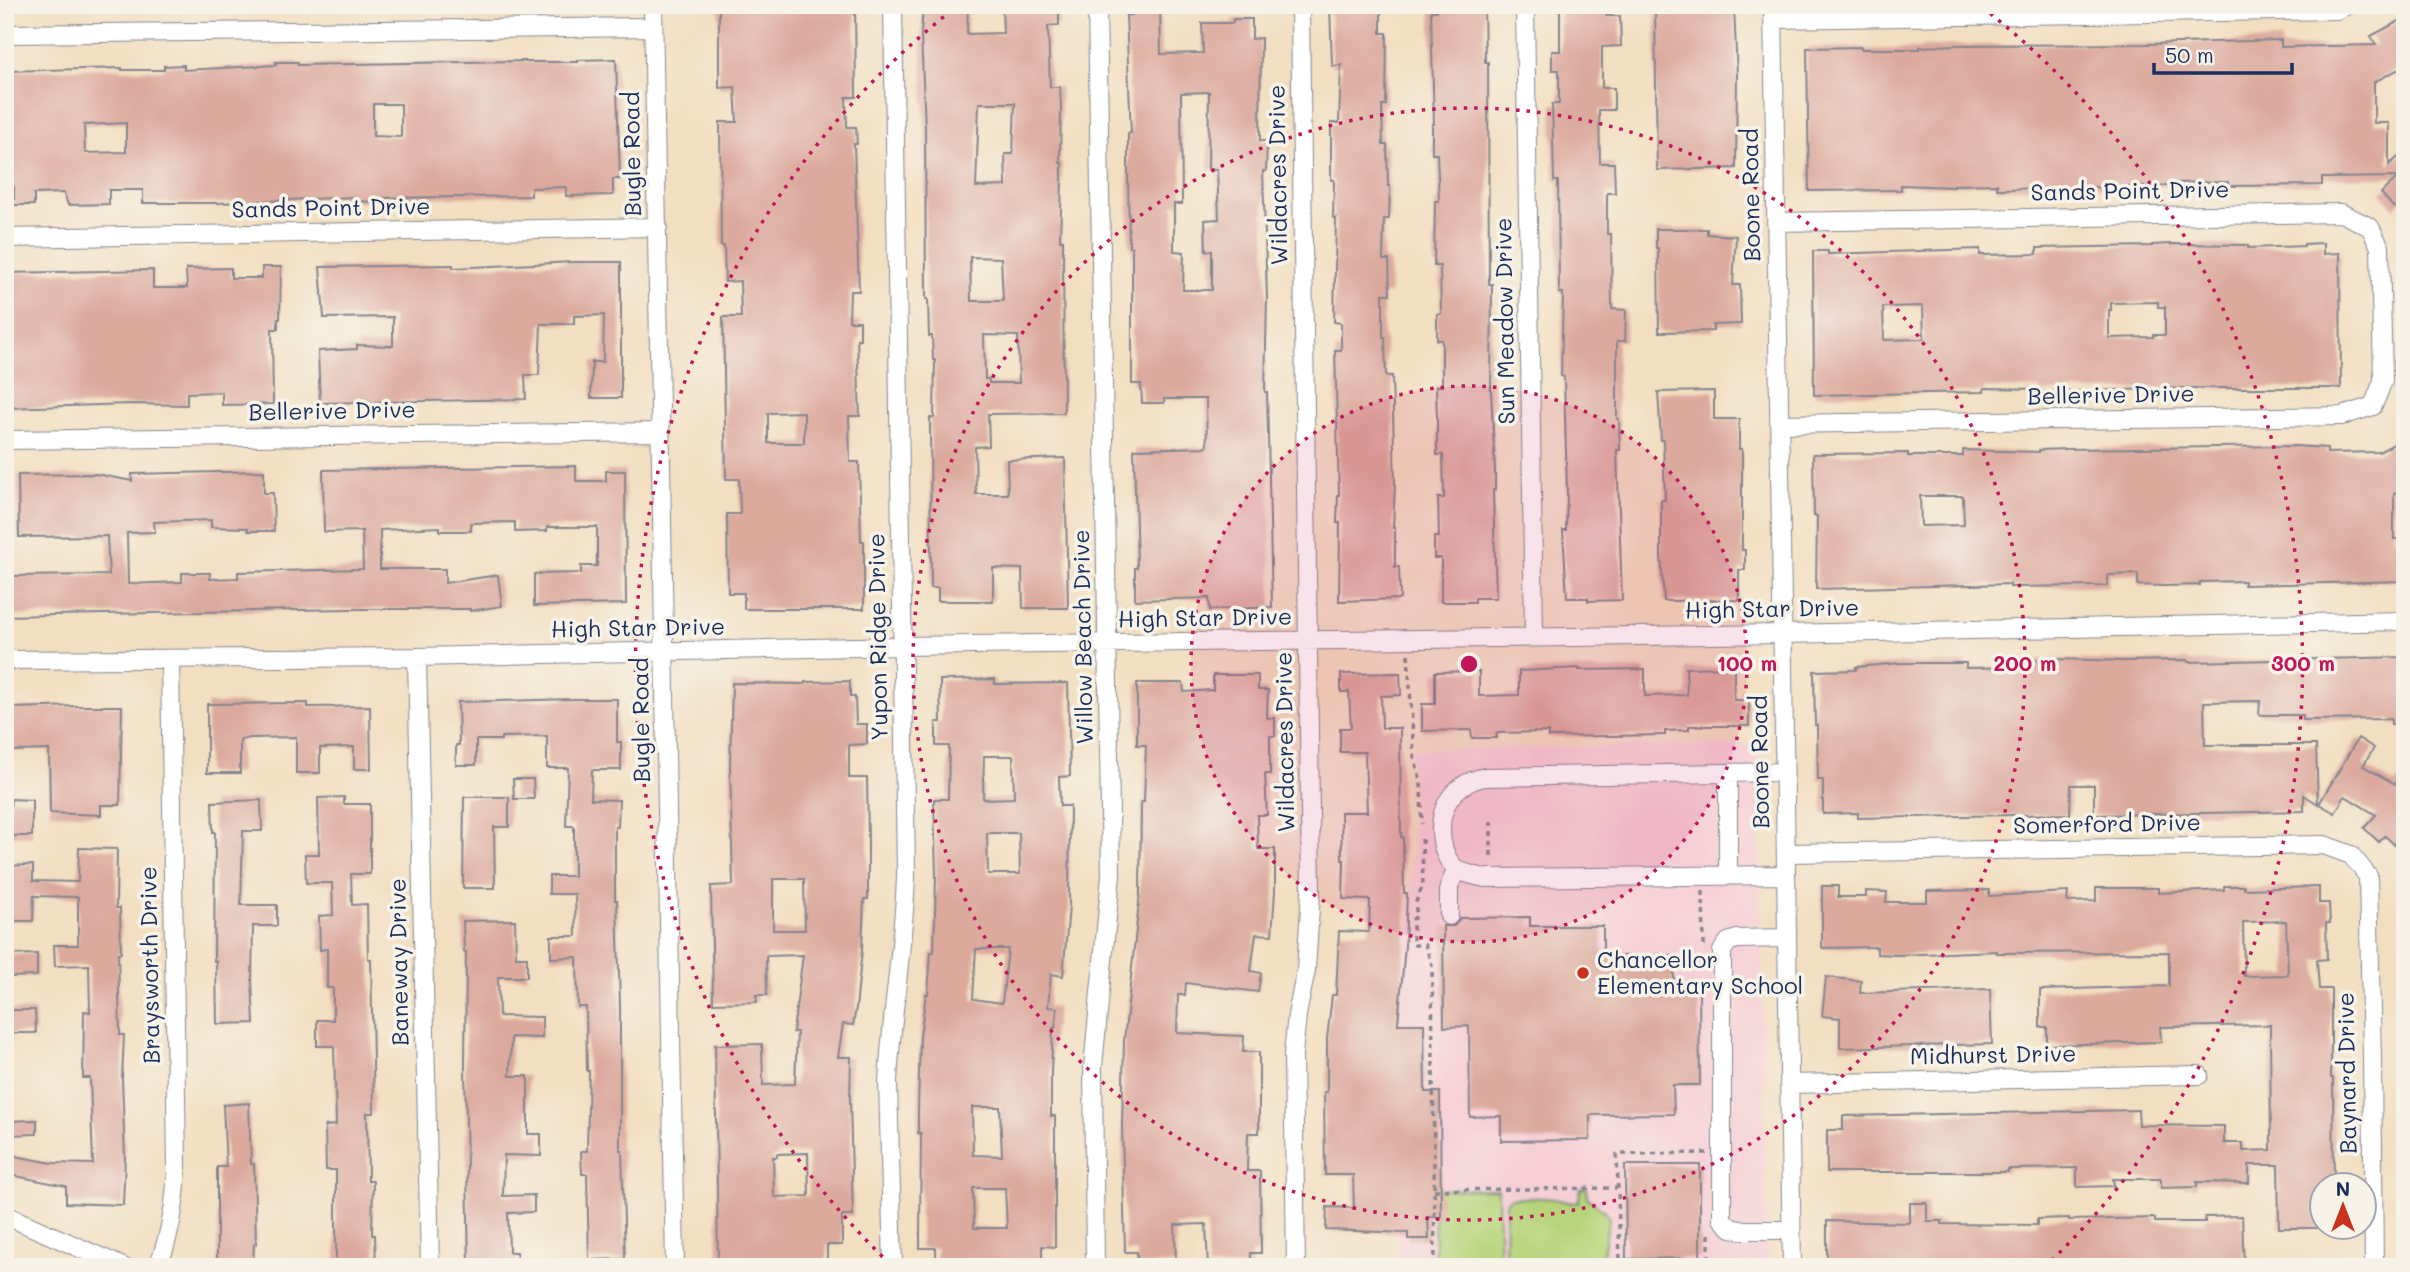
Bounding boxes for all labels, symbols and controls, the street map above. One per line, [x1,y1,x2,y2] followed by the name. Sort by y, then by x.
[2154,32,2293,76] scale bar
[2165,41,2214,68] text: 50 m
[1260,84,1294,266] street label: Wildacres Drive
[615,91,647,217] street label: Bugle Road
[1734,128,1766,262] street label: Boone Road
[2030,173,2230,207] street label: Sands Point Drive
[231,190,431,224] street label: Sands Point Drive
[1487,217,1521,425] street label: Sun Meadow Drive
[2027,378,2195,410] street label: Bellerive Drive
[248,394,416,426] street label: Bellerive Drive
[1065,529,1099,745] street label: Willow Beach Drive
[860,533,894,741] street label: Yupon Ridge Drive
[1685,591,1859,625] street label: High Star Drive
[1118,600,1292,634] street label: High Star Drive
[551,610,725,644] street label: High Star Drive
[1717,649,1777,676] text: 100 m
[1994,649,2056,676] text: 200 m
[2271,649,2335,676] text: 300 m
[1267,651,1301,833] street label: Wildacres Drive
[1457,652,1481,676] centre of rings
[624,657,656,783] street label: Bugle Road
[1743,695,1775,829] street label: Boone Road
[2013,806,2201,840] street label: Somerford Drive
[132,866,166,1064] street label: Braysworth Drive
[382,878,414,1046] street label: Baneway Drive
[1597,944,1803,1000] place label: Chancellor Elementary School
[1575,965,1591,981] marker: Chancellor Elementary School
[2330,992,2362,1154] street label: Baynard Drive
[1909,1038,2076,1070] street label: Midhurst Drive
[2308,1170,2378,1240] north arrow
[2336,1176,2350,1201] text: N

